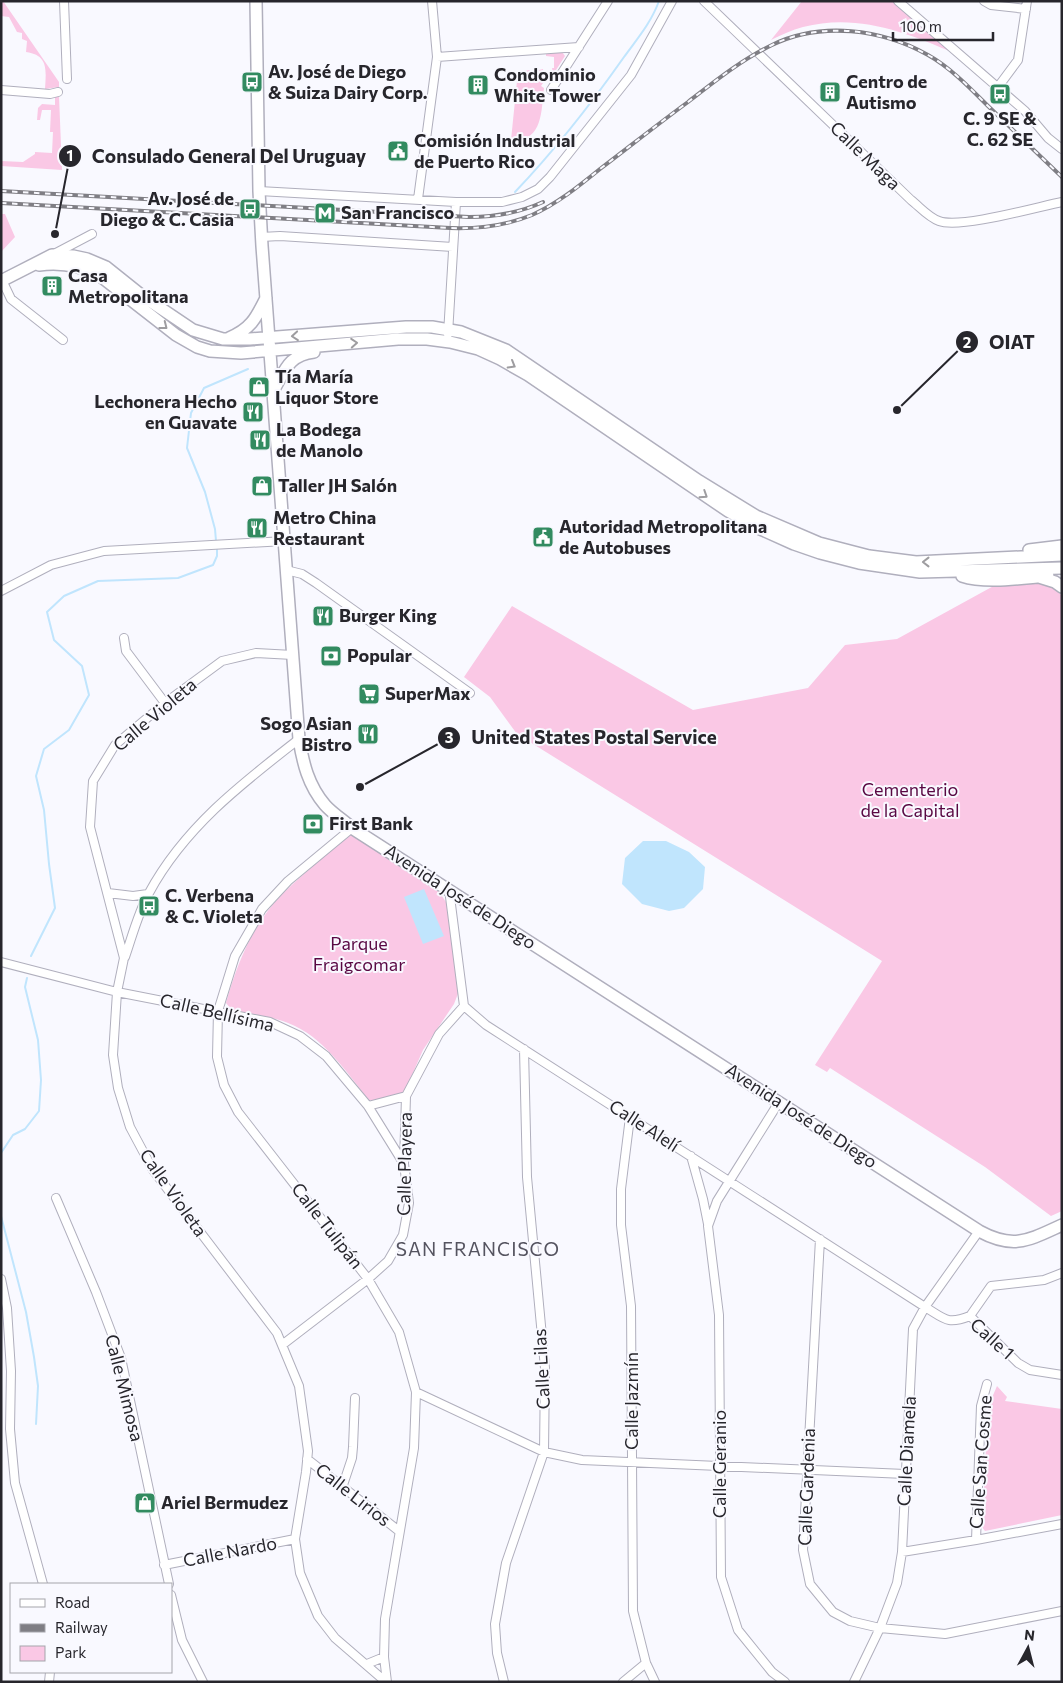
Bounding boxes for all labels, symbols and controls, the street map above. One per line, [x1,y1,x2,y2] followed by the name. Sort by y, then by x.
[893,10,993,42] scale bar
[900,17,942,35] text: 100 m
[268,60,428,103] place label: Av. José de Diego & Suiza Dairy Corp.
[494,63,601,106] place label: Condominio White Tower
[240,70,264,94] bus stop icon: Av. José de Diego & Suiza Dairy Corp.
[846,70,927,113] place label: Centro de Autismo
[466,73,490,97] building icon: Condominio White Tower
[818,80,842,104] building icon: Centro de Autismo
[988,82,1012,106] bus stop icon: C. 9 SE & C. 62 SE
[963,107,1037,150] place label: C. 9 SE & C. 62 SE
[826,116,905,194] street label: Calle Maga
[414,129,575,172] place label: Comisión Industrial de Puerto Rico
[57,139,376,173] callout: Consulado General Del Uruguay
[386,139,410,163] public building icon: Comisión Industrial de Puerto Rico
[92,144,367,167] text: Consulado General Del Uruguay
[67,146,73,164] text: 1
[100,187,234,230] place label: Av. José de Diego & C. Casia
[238,197,262,221] bus stop icon: Av. José de Diego & C. Casia
[313,201,337,225] metro station icon: San Francisco
[341,201,454,223] place label: San Francisco
[68,264,189,307] place label: Casa Metropolitana
[40,274,64,298] building icon: Casa Metropolitana
[158,320,168,329] one-way arrow
[955,325,1045,359] callout: OIAT
[290,330,298,341] one-way arrow
[989,330,1035,353] text: OIAT
[963,333,971,351] text: 2
[350,337,358,348] one-way arrow
[506,359,515,369] one-way arrow
[275,365,379,408] place label: Tía María Liquor Store
[247,375,271,399] shop icon: Tía María Liquor Store
[94,390,237,433] place label: Lechonera Hecho en Guavate
[241,400,265,424] restaurant icon: Lechonera Hecho en Guavate
[276,418,363,461] place label: La Bodega de Manolo
[248,428,272,452] restaurant icon: La Bodega de Manolo
[250,474,274,498] shop icon: Taller JH Salón
[278,474,397,496] place label: Taller JH Salón
[699,489,708,498] one-way arrow
[273,506,376,549] place label: Metro China Restaurant
[559,515,767,558] place label: Autoridad Metropolitana de Autobuses
[245,516,269,540] restaurant icon: Metro China Restaurant
[531,525,555,549] public building icon: Autoridad Metropolitana de Autobuses
[921,557,929,567] one-way arrow
[311,604,335,628] restaurant icon: Burger King
[339,604,437,626] place label: Burger King
[319,644,343,668] bank icon: Popular
[347,644,413,666] place label: Popular
[108,673,201,756] street label: Calle Violeta
[357,682,381,706] supermarket icon: SuperMax
[385,682,471,704] place label: SuperMax
[260,712,352,755] place label: Sogo Asian Bistro
[437,721,727,755] callout: United States Postal Service
[356,722,380,746] restaurant icon: Sogo Asian Bistro
[471,725,717,748] text: United States Postal Service
[445,728,454,746] text: 3
[860,778,960,821] park label: Cementerio de la Capital
[301,812,325,836] bank icon: First Bank
[329,812,414,834] place label: First Bank
[381,839,540,953] street label: Avenida José de Diego
[165,884,263,927] place label: C. Verbena & C. Violeta
[137,894,161,918] bus stop icon: C. Verbena & C. Violeta
[313,932,405,975] park label: Parque Fraigcomar
[158,988,277,1036] street label: Calle Bellísima
[722,1058,881,1172] street label: Avenida José de Diego
[605,1094,685,1157] street label: Calle Alelí
[392,1112,416,1216] street label: Calle Playera
[135,1144,212,1241] street label: Calle Violeta
[287,1178,368,1273] street label: Calle Tulipán
[396,1237,560,1260] district label: SAN FRANCISCO
[966,1313,1019,1364] street label: Calle 1
[528,1328,554,1410] street label: Calle Lilas
[101,1332,149,1444] street label: Calle Mimosa
[620,1352,642,1450] street label: Calle Jazmín
[964,1394,996,1529] street label: Calle San Cosme
[892,1395,920,1507] street label: Calle Diamela
[708,1410,730,1518] street label: Calle Geranio
[793,1428,819,1546] street label: Calle Gardenia
[312,1458,396,1530] street label: Calle Lirios
[133,1491,157,1515] shop icon: Ariel Bermudez
[161,1491,288,1513] place label: Ariel Bermudez
[181,1531,278,1571] street label: Calle Nardo
[10,1583,172,1673] legend
[55,1593,90,1611] text: Road
[55,1618,108,1636] text: Railway
[1003,1623,1053,1673] north arrow
[1023,1626,1036,1644] text: N
[55,1643,86,1661] text: Park

